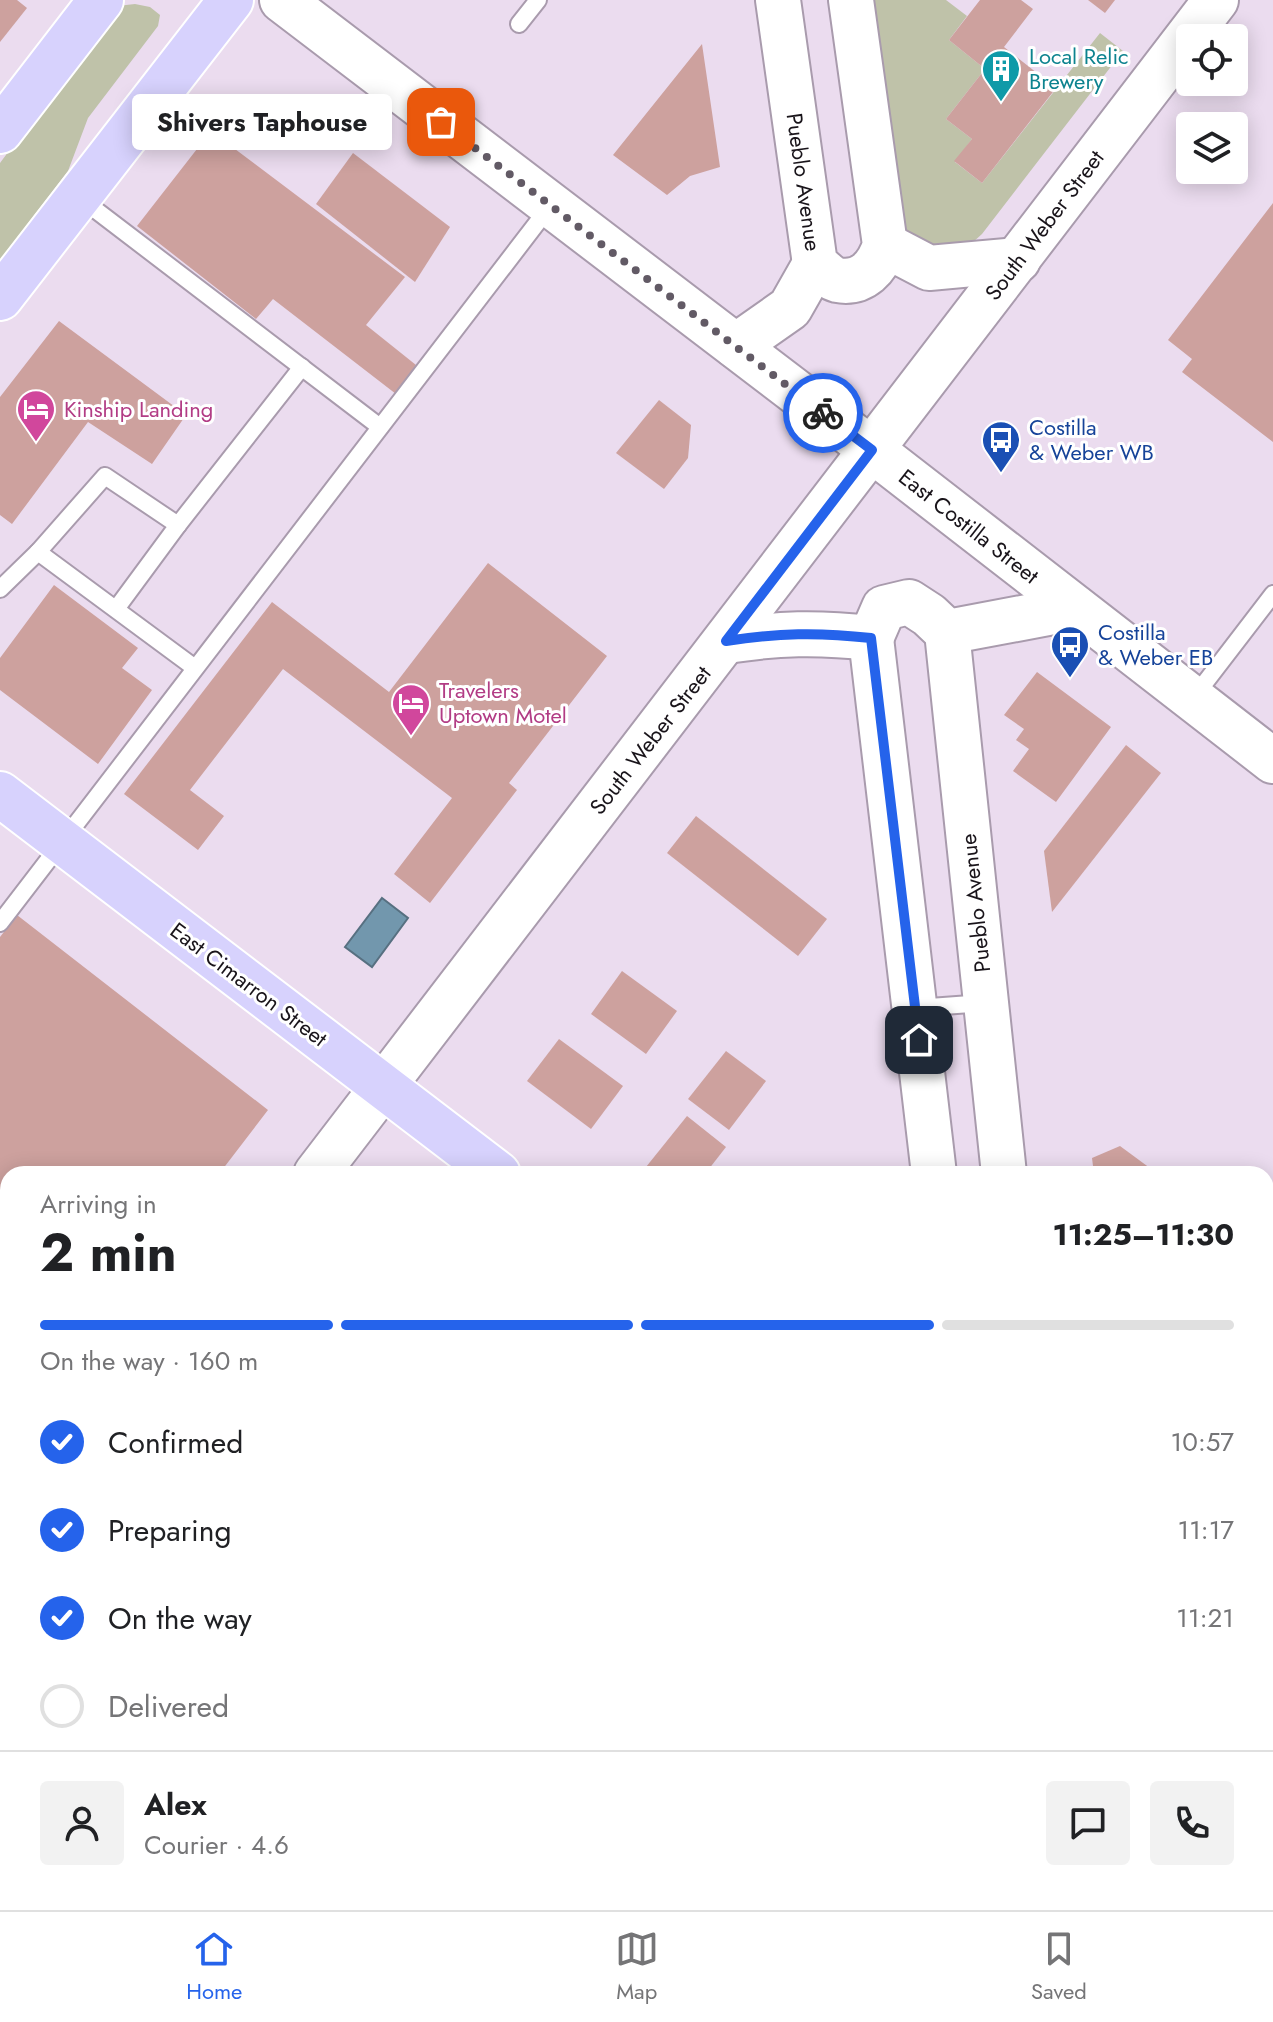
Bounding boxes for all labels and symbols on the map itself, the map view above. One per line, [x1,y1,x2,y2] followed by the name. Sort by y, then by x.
[1029,40,1129,97] place label: Local Relic Brewery
[980,48,1022,103] building icon: Local Relic Brewery
[407,88,475,156] pin
[133,94,393,150] callout: Shivers Taphouse
[778,111,830,253] street label: Pueblo Avenue
[977,143,1112,307] street label: South Weber Street
[783,373,863,453] courier
[15,388,57,443] hotel icon: Kinship Landing
[64,393,213,425] place label: Kinship Landing
[1029,411,1154,468] place label: Costilla & Weber WB
[980,419,1022,474] bus stop icon: Costilla & Weber WB
[892,461,1046,591] street label: East Costilla Street
[1098,616,1213,673] place label: Costilla & Weber EB
[1049,624,1091,679] bus stop icon: Costilla & Weber EB
[582,658,719,821] street label: South Weber Street
[439,674,567,731] place label: Travelers Uptown Motel
[390,682,432,737] hotel icon: Travelers Uptown Motel
[952,832,998,974] street label: Pueblo Avenue
[164,914,335,1054] street label: East Cimarron Street
[885,1006,953,1074] pin

